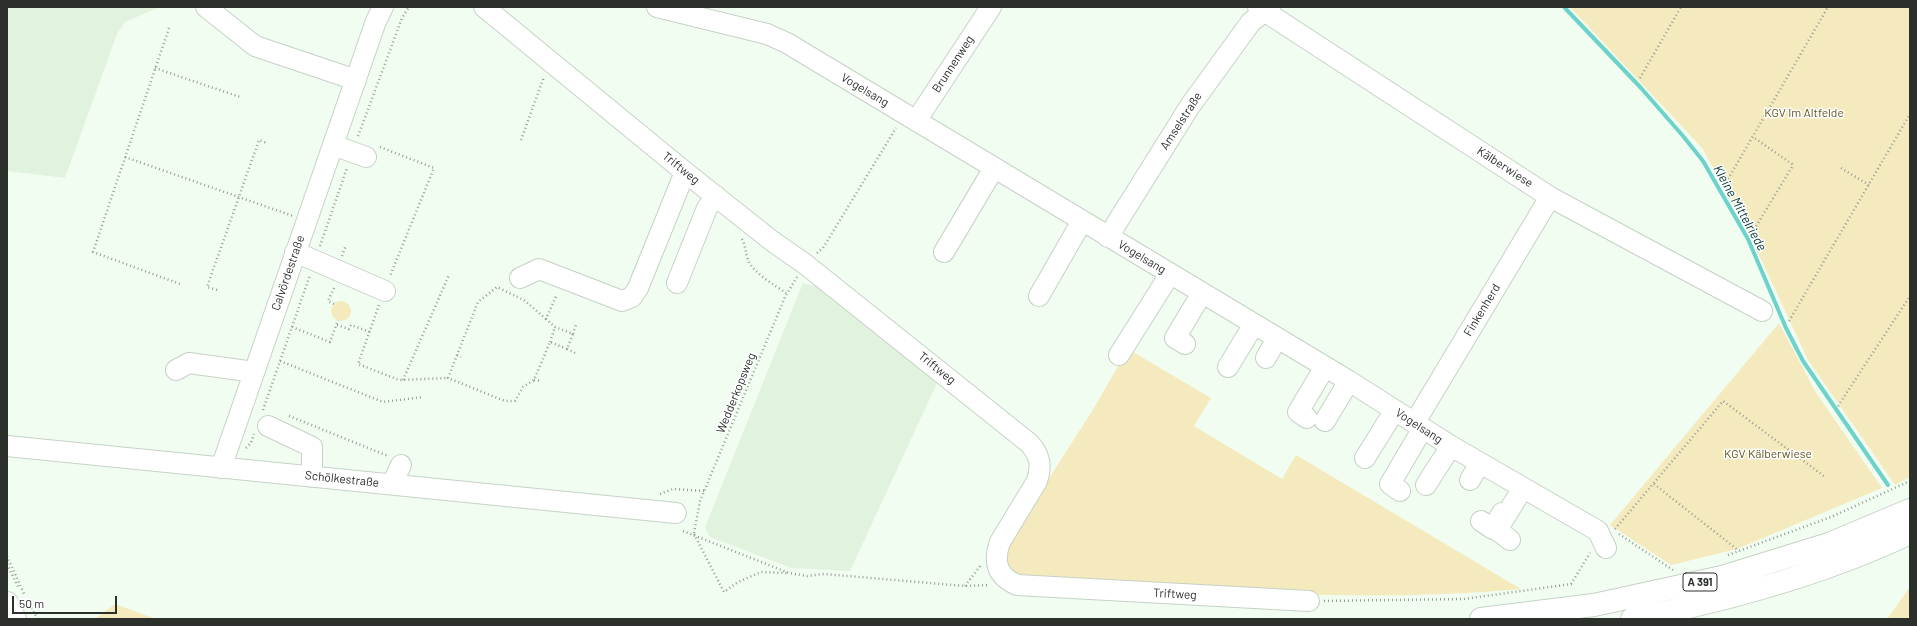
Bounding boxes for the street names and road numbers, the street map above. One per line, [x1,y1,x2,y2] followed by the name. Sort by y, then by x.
[929,33,977,95] street label: Brunnenweg
[838,70,892,110] street label: Vogelsang
[1157,89,1205,153] street label: Amselstraße
[1474,144,1536,190] street label: Kälberwiese
[660,149,702,187] street label: Triftweg
[268,233,308,313] street label: Calvördestraße
[1115,237,1169,277] street label: Vogelsang
[1461,281,1503,339] street label: Finkenherd
[916,349,958,387] street label: Triftweg
[713,351,759,435] street label: Wedderkopsweg
[1393,405,1445,447] street label: Vogelsang
[304,468,380,490] street label: Schölkestraße
[1683,573,1717,591] road number: A 391
[1153,586,1197,602] street label: Triftweg

